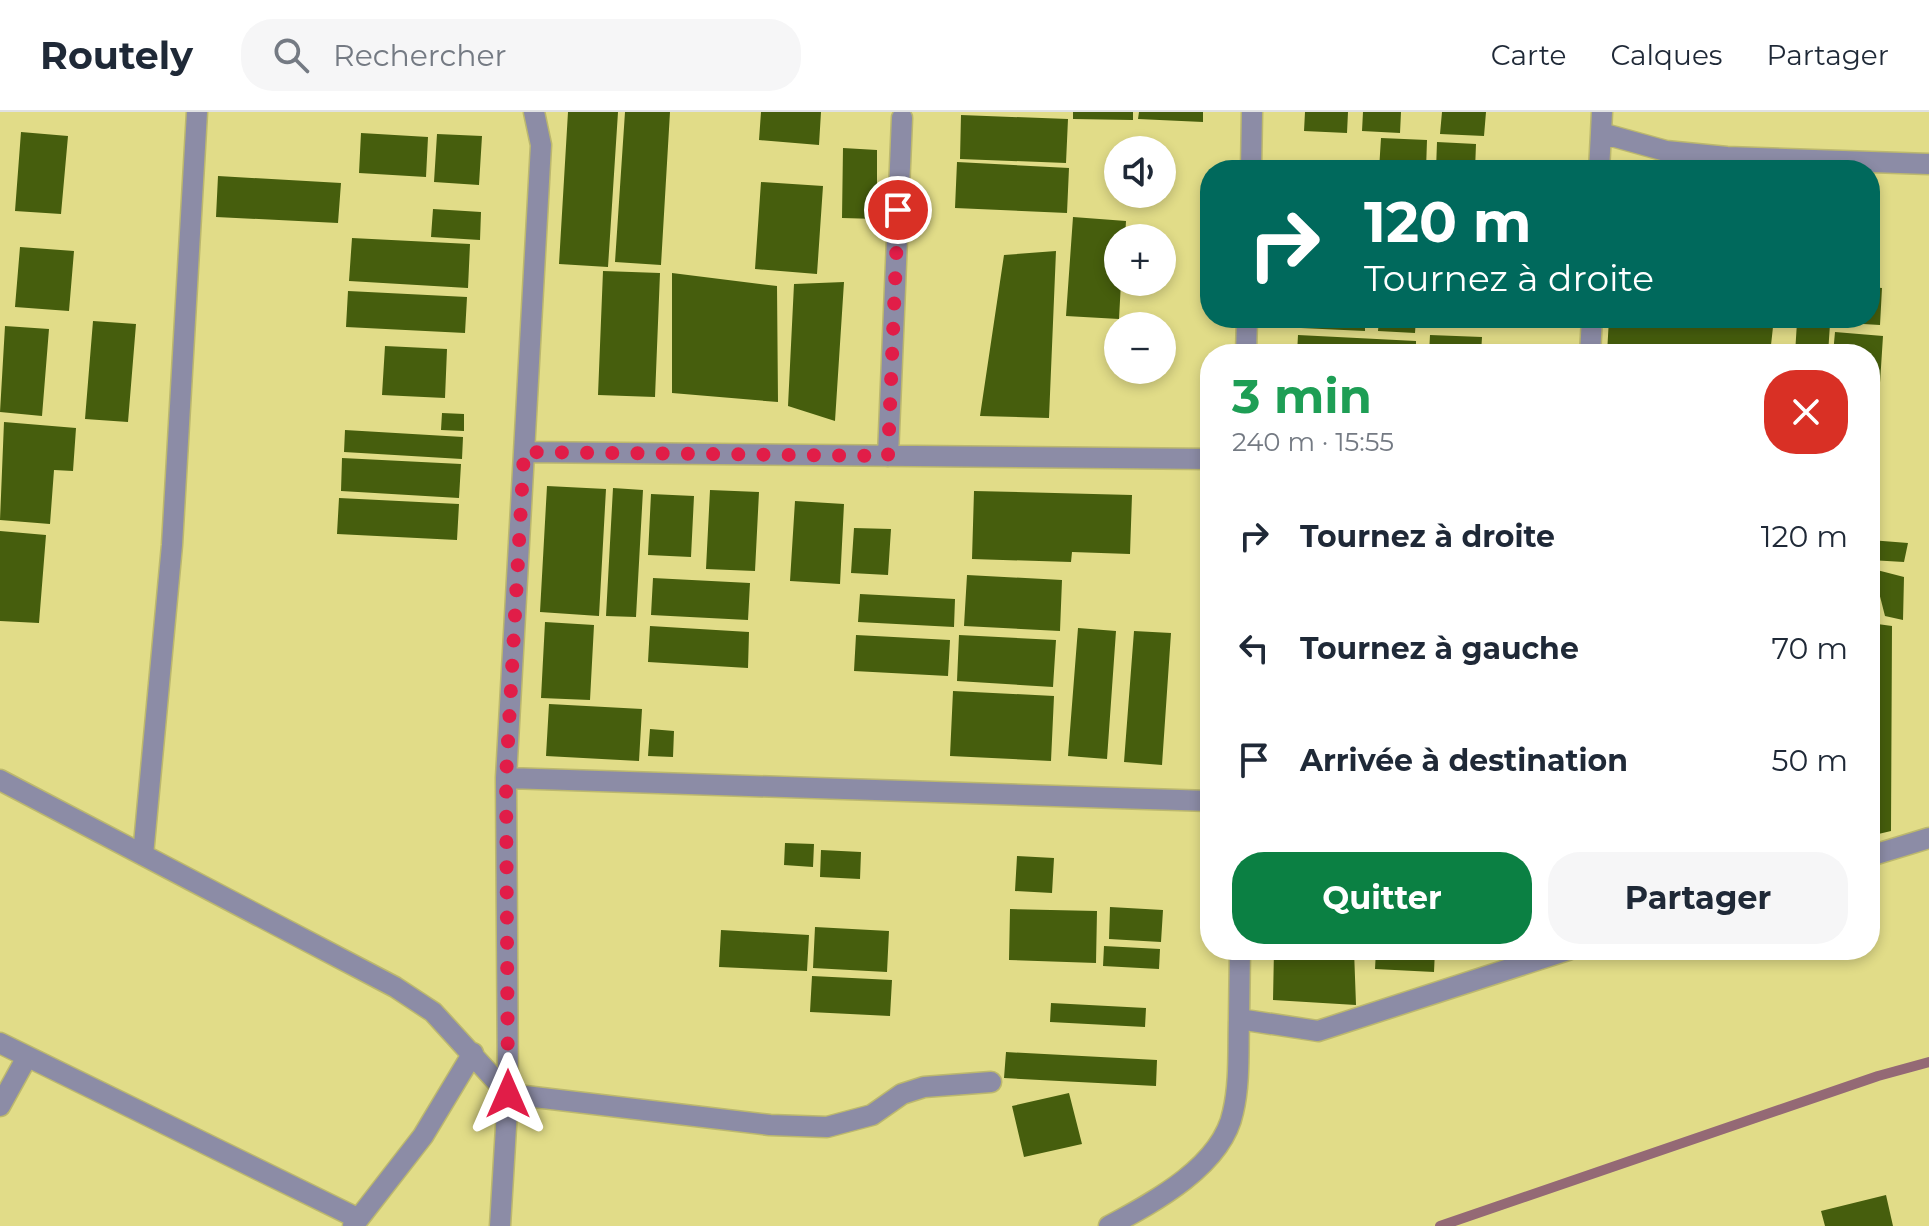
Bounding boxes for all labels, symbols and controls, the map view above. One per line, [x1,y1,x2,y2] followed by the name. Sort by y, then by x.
[241,19,801,91] search box
[40,32,193,79] text: Routely
[269,33,313,77] icon: search
[333,37,507,74] text: Rechercher
[1491,38,1566,72] text: Carte
[1610,38,1722,72] text: Calques
[1766,38,1889,72] text: Partager
[1104,136,1176,384] map controls
[1104,136,1176,208] button: sound
[864,176,932,244] pin
[876,188,920,232] icon: arrive
[1364,188,1532,256] text: 120 m
[1232,192,1336,296] icon: right
[1104,224,1176,296] button: +
[1364,256,1654,300] text: Tournez à droite
[1104,312,1176,384] button: −
[1232,367,1372,425] text: 3 min
[1764,370,1848,454] button: close
[1232,426,1394,458] text: 240 m · 15:55
[1232,514,1276,558] icon: right
[1300,518,1555,555] text: Tournez à droite
[1761,518,1848,555] text: 120 m
[1232,626,1276,670] icon: left
[1300,630,1579,667] text: Tournez à gauche
[1771,630,1848,667] text: 70 m
[1232,738,1276,782] icon: arrive
[1300,742,1628,779] text: Arrivée à destination
[1771,742,1848,779] text: 50 m
[1232,852,1532,944] button: Quitter
[1548,852,1848,944] button: Partager
[466,1052,550,1136] position arrow

